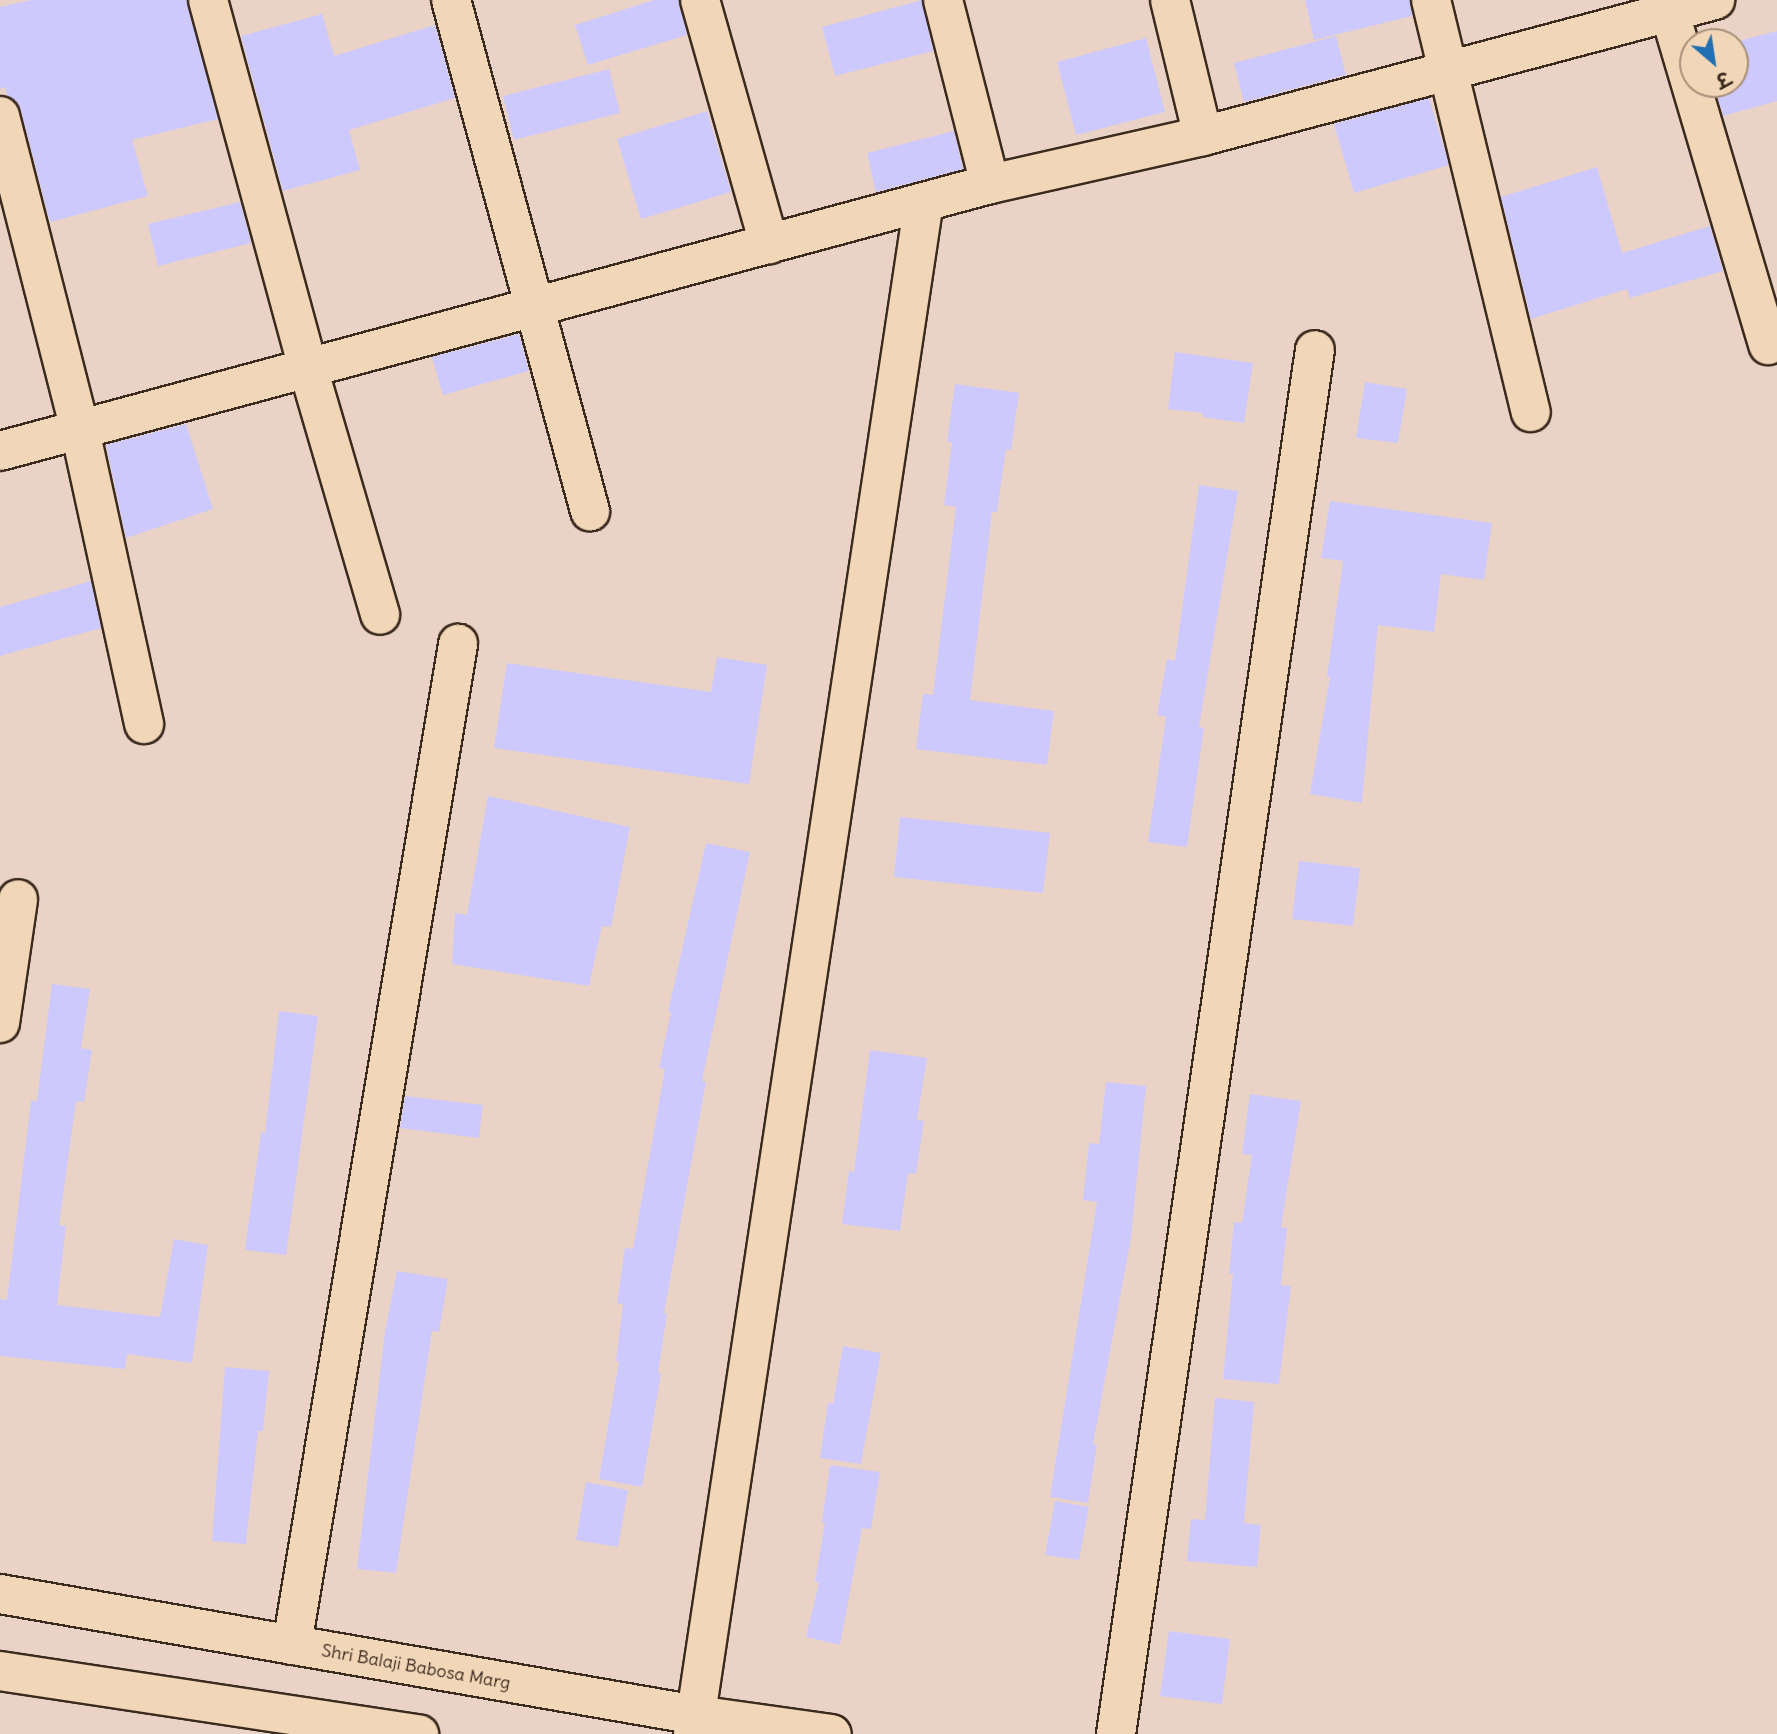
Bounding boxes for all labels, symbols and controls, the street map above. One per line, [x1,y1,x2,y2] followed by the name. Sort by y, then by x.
[1679,28,1749,98] north arrow
[1712,66,1735,93] text: उ
[320,1640,512,1694] street label: Shri Balaji Babosa Marg

